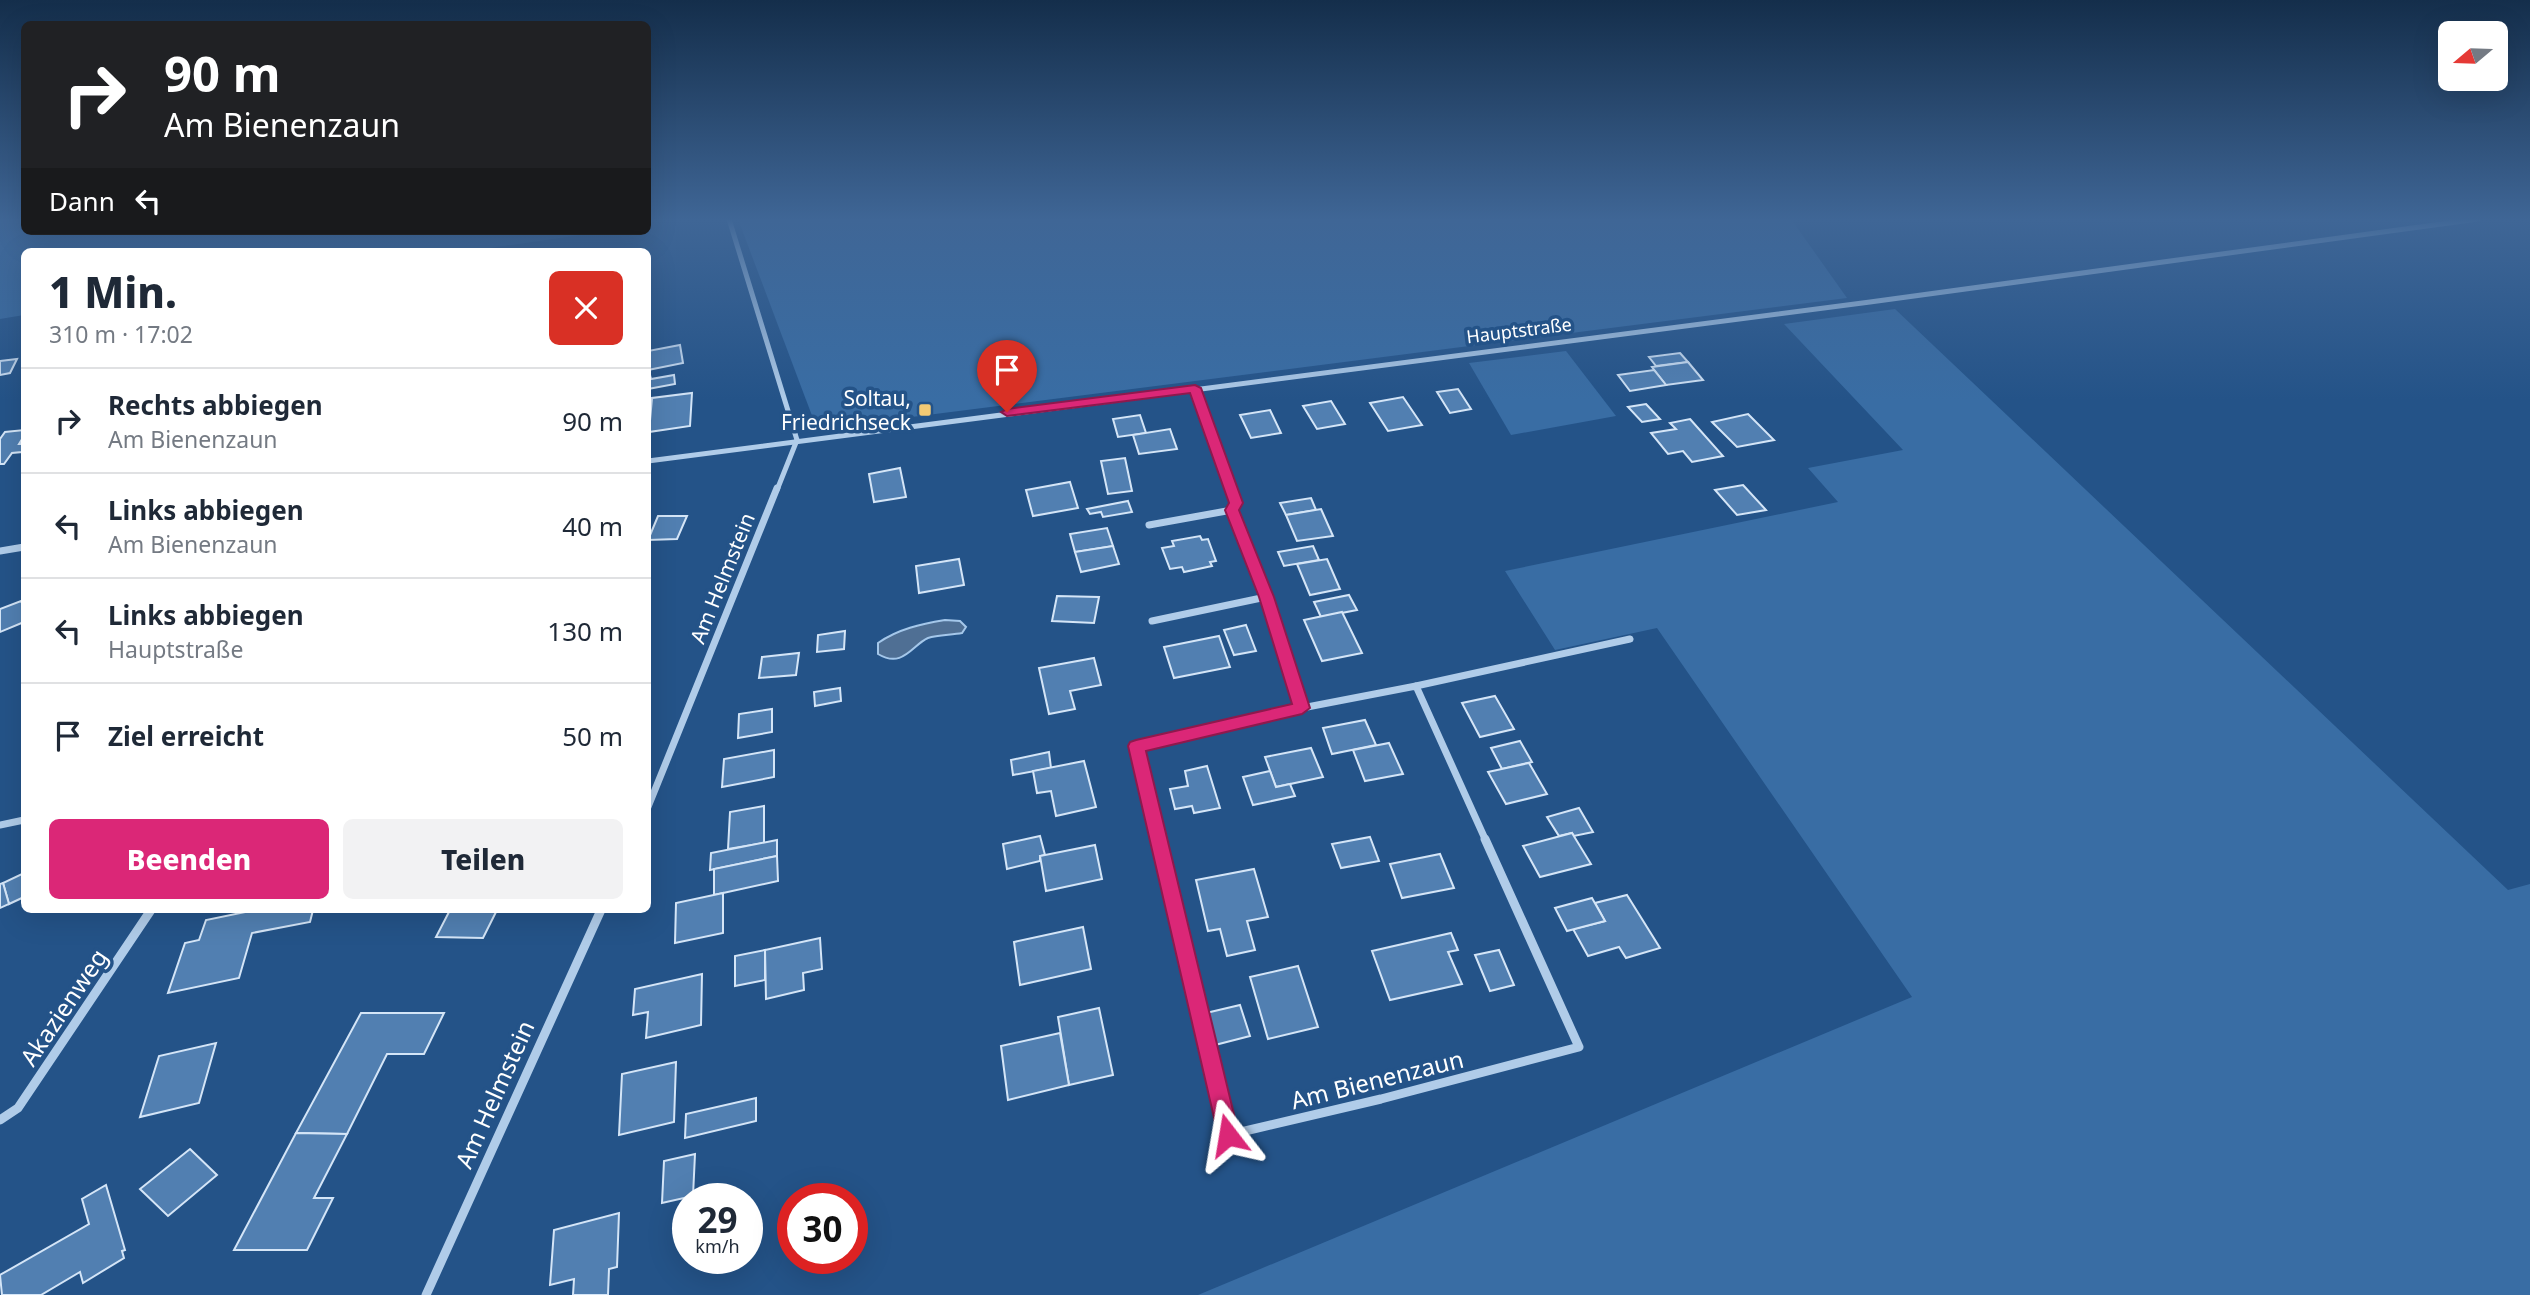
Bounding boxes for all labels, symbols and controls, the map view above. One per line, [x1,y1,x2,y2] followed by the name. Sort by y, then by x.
[2438,21,2508,91] north arrow
[2438,21,2508,91] map controls
[164,40,281,106] text: 90 m
[49,49,140,140] icon: right
[164,103,400,146] text: Am Bienenzaun
[129,182,167,220] icon: left
[49,183,115,219] text: Dann
[49,263,177,320] text: 1 Min.
[549,271,623,345] button: close
[1465,312,1573,348] street label: Hauptstraße
[49,318,193,350] text: 310 m · 17:02
[977,340,1037,412] pin
[988,351,1026,389] icon: arrive
[781,384,912,436] place label: Soltau, Friedrichseck
[108,387,323,423] text: Rechts abbiegen
[49,402,87,440] icon: right
[917,402,933,418] marker: Soltau, Friedrichseck
[562,403,623,439] text: 90 m
[108,423,278,455] text: Am Bienenzaun
[108,492,304,528] text: Links abbiegen
[49,507,87,545] icon: left
[562,508,623,544] text: 40 m
[683,508,761,648] street label: Am Helmstein
[108,528,278,560] text: Am Bienenzaun
[108,597,304,633] text: Links abbiegen
[49,612,87,650] icon: left
[547,613,623,649] text: 130 m
[108,633,243,665] text: Hauptstraße
[49,717,87,755] icon: arrive
[108,718,264,754] text: Ziel erreicht
[562,718,623,754] text: 50 m
[49,819,329,899] button: Beenden
[343,819,623,899] button: Teilen
[12,942,114,1072] street label: Akazienweg
[447,1015,541,1173] street label: Am Helmstein
[1287,1042,1467,1116] street label: Am Bienenzaun
[1191,1098,1265,1172] position arrow
[777,1183,868,1274] speed limit sign: 30
[697,1196,738,1243] text: 29
[695,1234,740,1258] text: km/h

